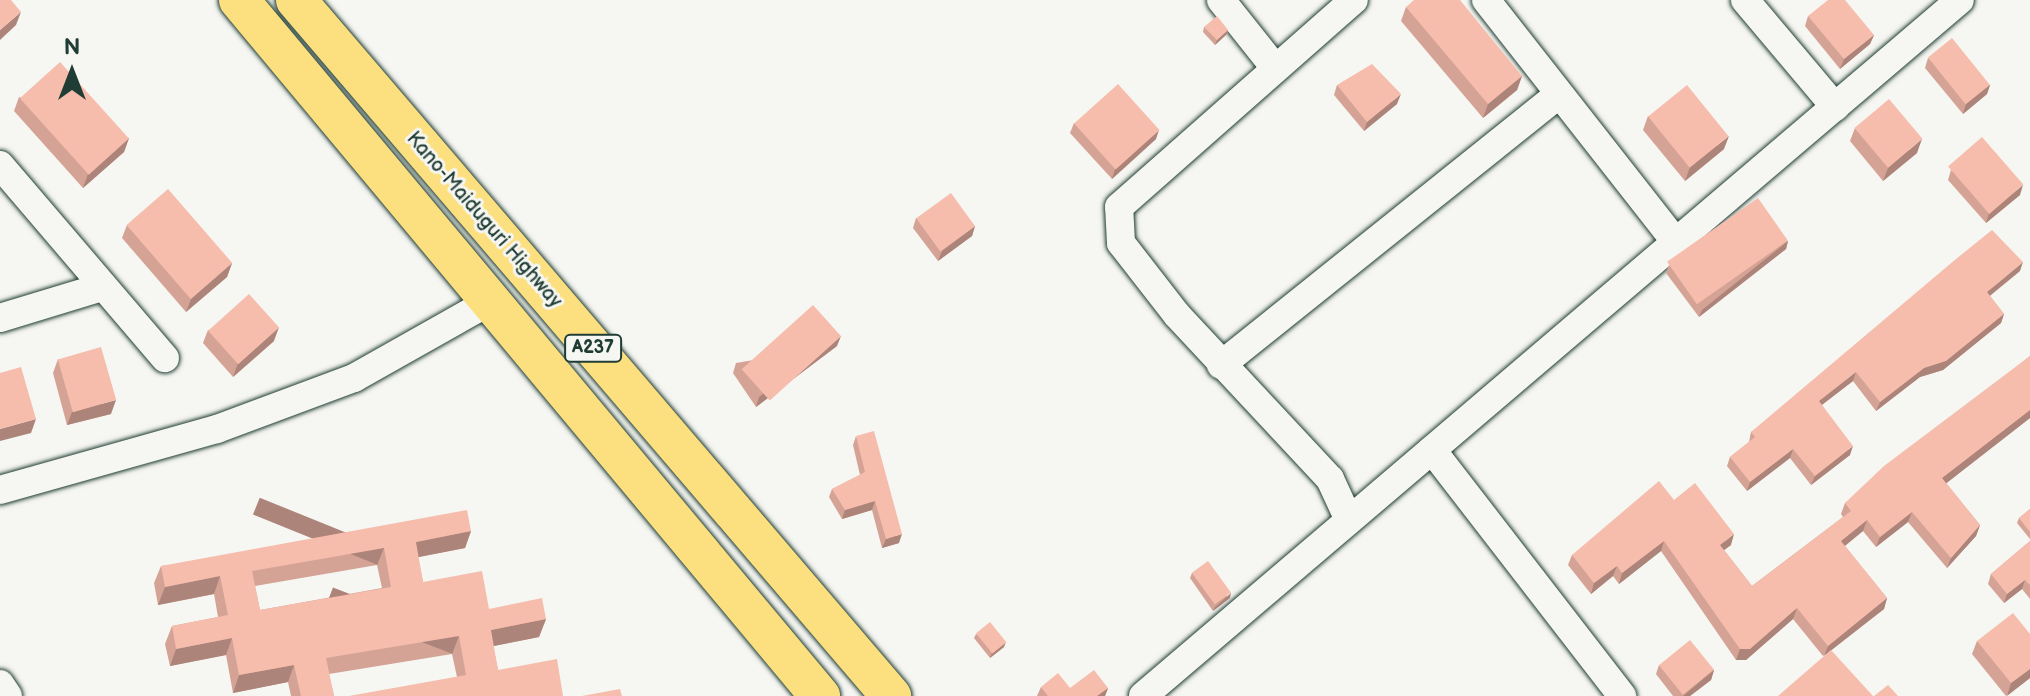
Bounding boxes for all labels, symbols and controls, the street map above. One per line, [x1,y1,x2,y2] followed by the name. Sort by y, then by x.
[32,32,112,112] north arrow
[64,34,80,61] text: N
[401,127,567,313] street label: Kano-Maiduguri Highway
[563,334,623,362] road number: A237

